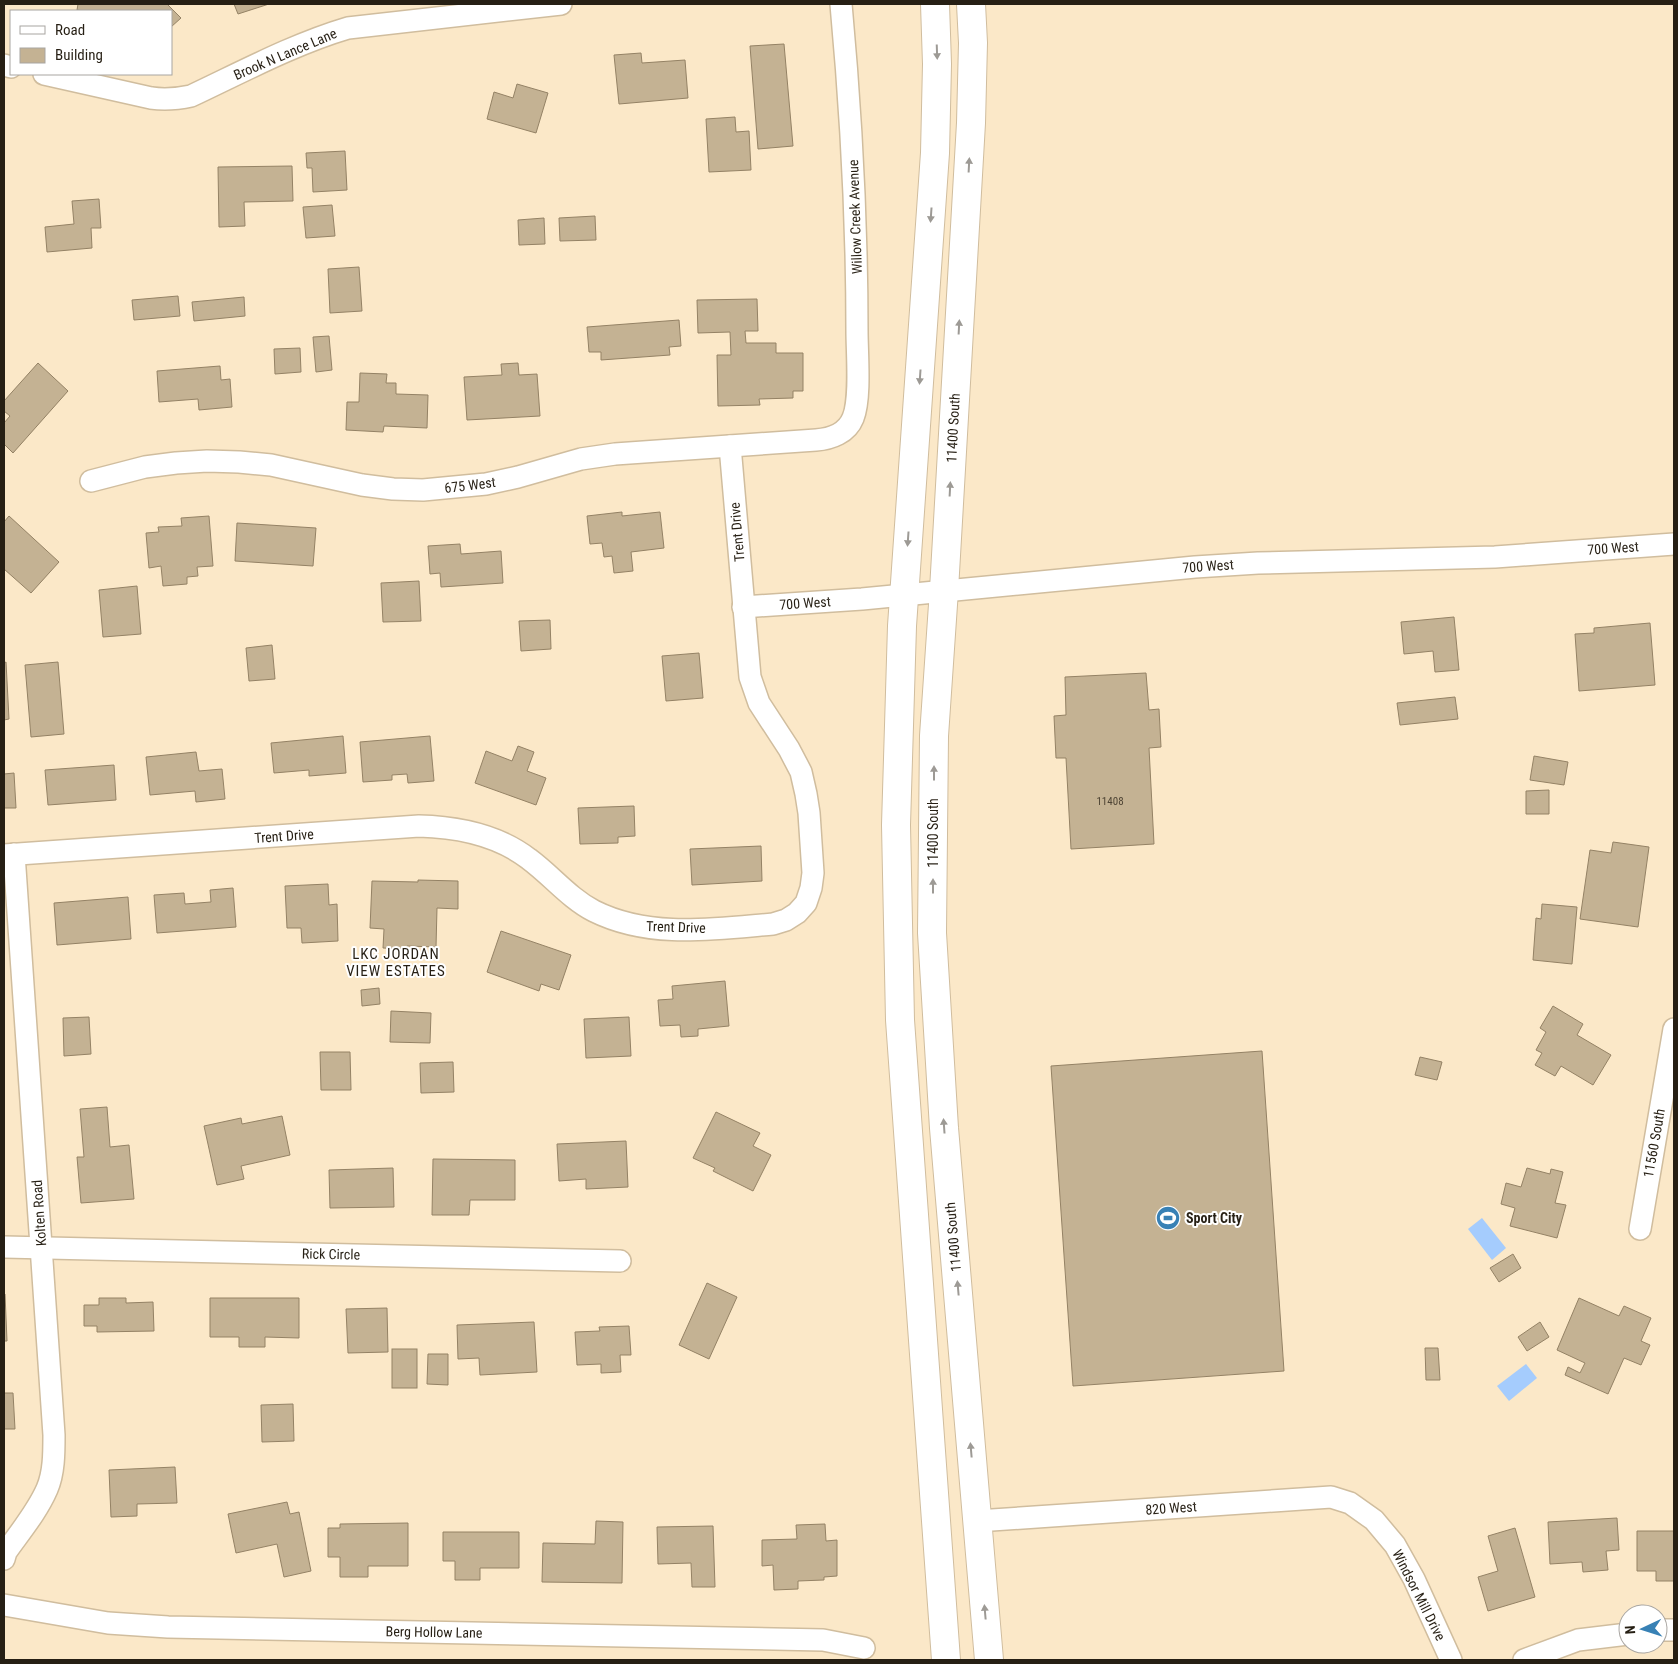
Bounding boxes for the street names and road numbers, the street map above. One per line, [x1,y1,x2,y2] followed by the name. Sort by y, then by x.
[231,25,339,83] street label: Brook N Lance Lane
[845,159,865,275] street label: Willow Creek Avenue
[943,393,963,463] street label: 11400 South
[443,474,497,496] street label: 675 West
[726,501,748,562] street label: Trent Drive
[1587,538,1639,558] street label: 700 West
[1182,556,1234,576] street label: 700 West
[779,593,831,613] street label: 700 West
[925,798,941,868] street label: 11400 South
[254,826,315,846] street label: Trent Drive
[646,918,706,936] street label: Trent Drive
[1640,1107,1668,1179] street label: 11560 South
[29,1179,49,1247] street label: Kolten Road
[942,1202,964,1272] street label: 11400 South
[302,1245,361,1263] street label: Rick Circle
[1145,1498,1197,1518] street label: 820 West
[1389,1547,1449,1644] street label: Windsor Mill Drive
[386,1623,483,1641] street label: Berg Hollow Lane

